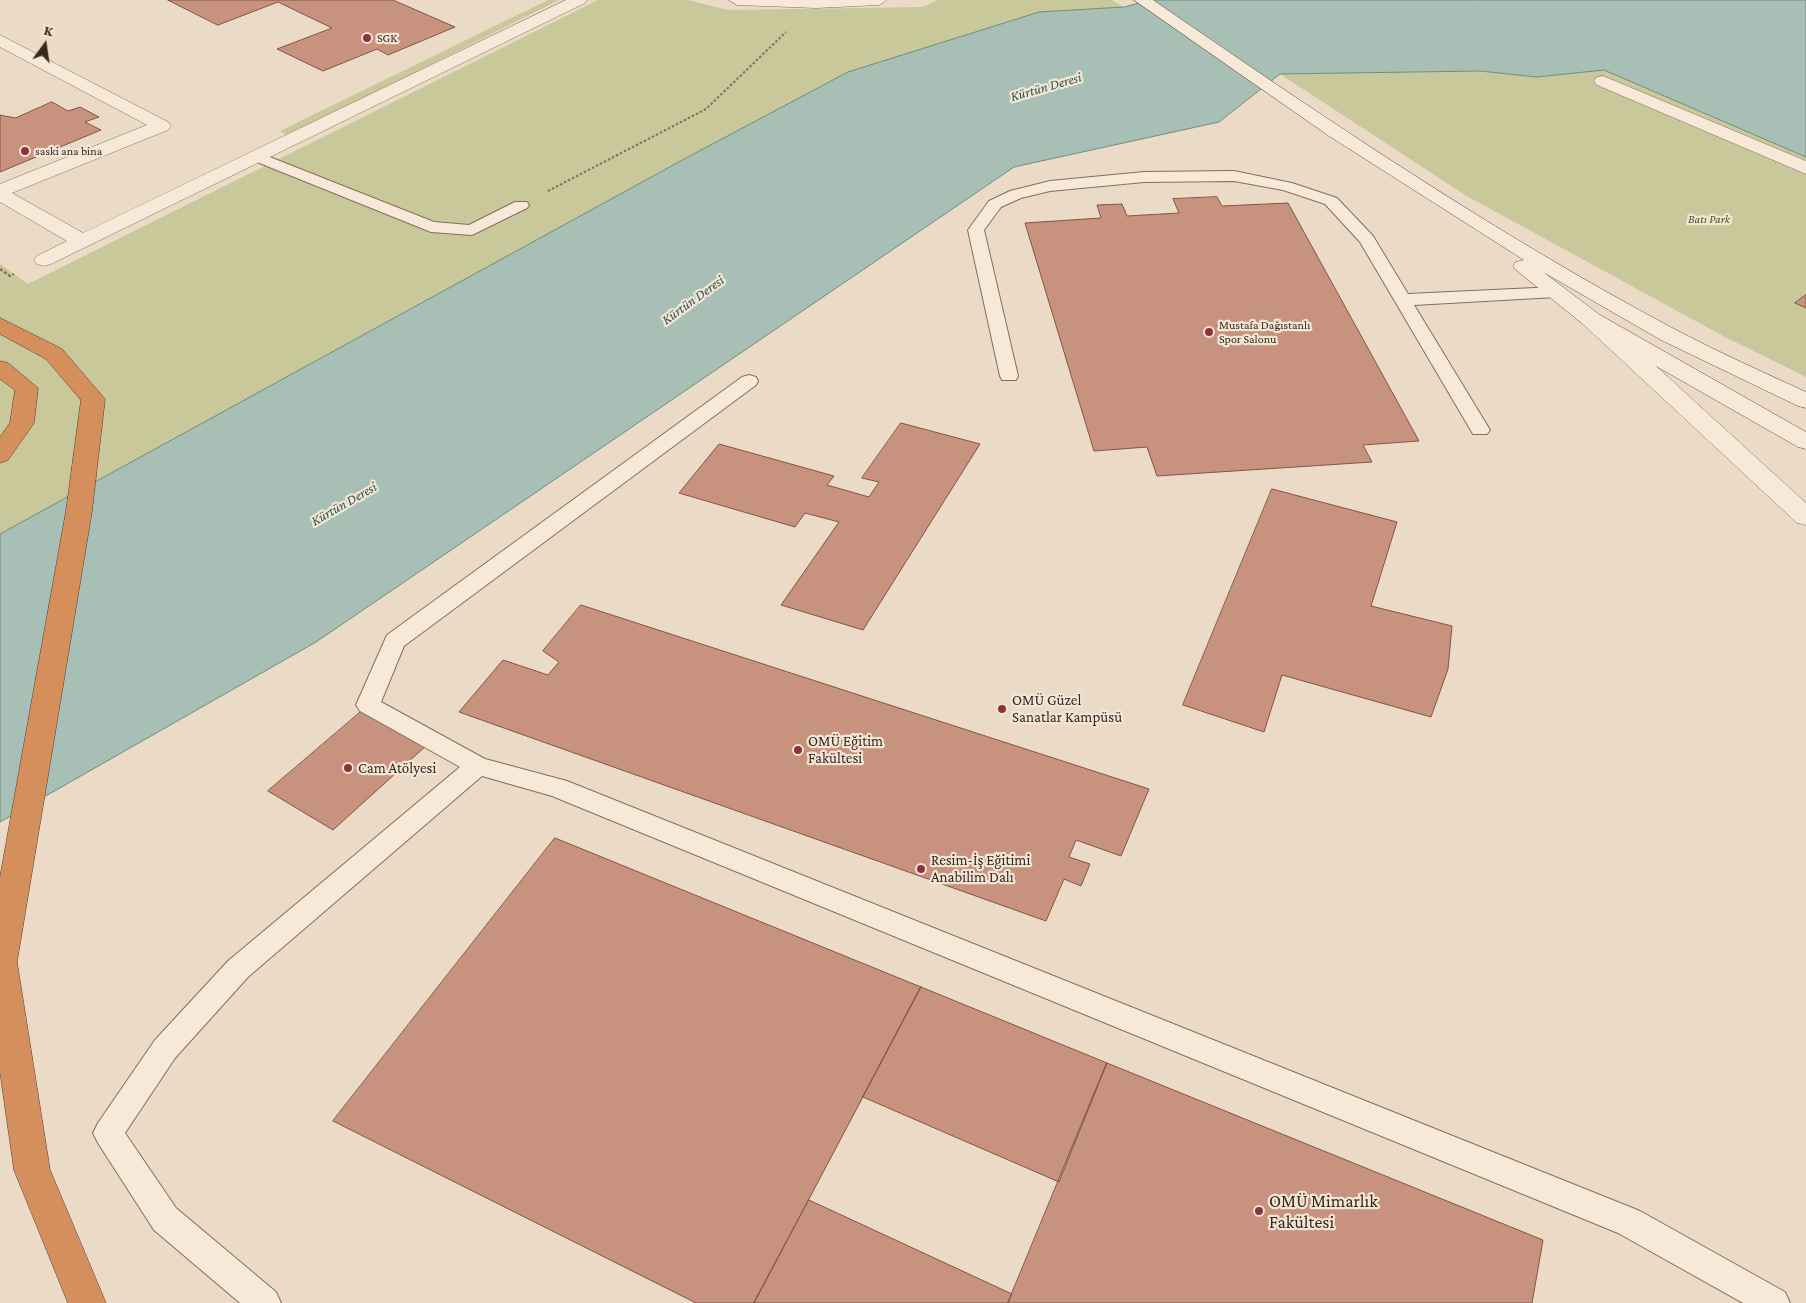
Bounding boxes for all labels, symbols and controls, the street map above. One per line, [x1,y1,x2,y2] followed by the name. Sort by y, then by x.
[20,20,70,70] north arrow
[42,22,55,39] text: K
[377,31,397,45] place label: SGK
[361,32,373,44] marker: SGK
[1008,69,1084,105] water label: Kürtün Deresi
[35,144,102,158] place label: saski ana bina
[19,145,31,157] marker: saski ana bina
[1688,212,1730,226] park label: Batı Park
[658,272,728,328] water label: Kürtün Deresi
[1219,318,1310,346] place label: Mustafa Dağıstanlı Spor Salonu
[1203,326,1215,338] marker: Mustafa Dağıstanlı Spor Salonu
[308,478,380,530] water label: Kürtün Deresi
[1012,691,1122,726] place label: OMÜ Güzel Sanatlar Kampüsü
[996,703,1008,715] marker: OMÜ Güzel Sanatlar Kampüsü
[808,732,883,767] place label: OMÜ Eğitim Fakültesi
[792,744,804,756] marker: OMÜ Eğitim Fakültesi
[358,759,436,777] place label: Cam Atölyesi
[342,762,354,774] marker: Cam Atölyesi
[931,851,1030,886] place label: Resim-İş Eğitimi Anabilim Dalı
[915,863,927,875] marker: Resim-İş Eğitimi Anabilim Dalı
[1269,1190,1378,1232] place label: OMÜ Mimarlık Fakültesi
[1253,1205,1265,1217] marker: OMÜ Mimarlık Fakültesi

